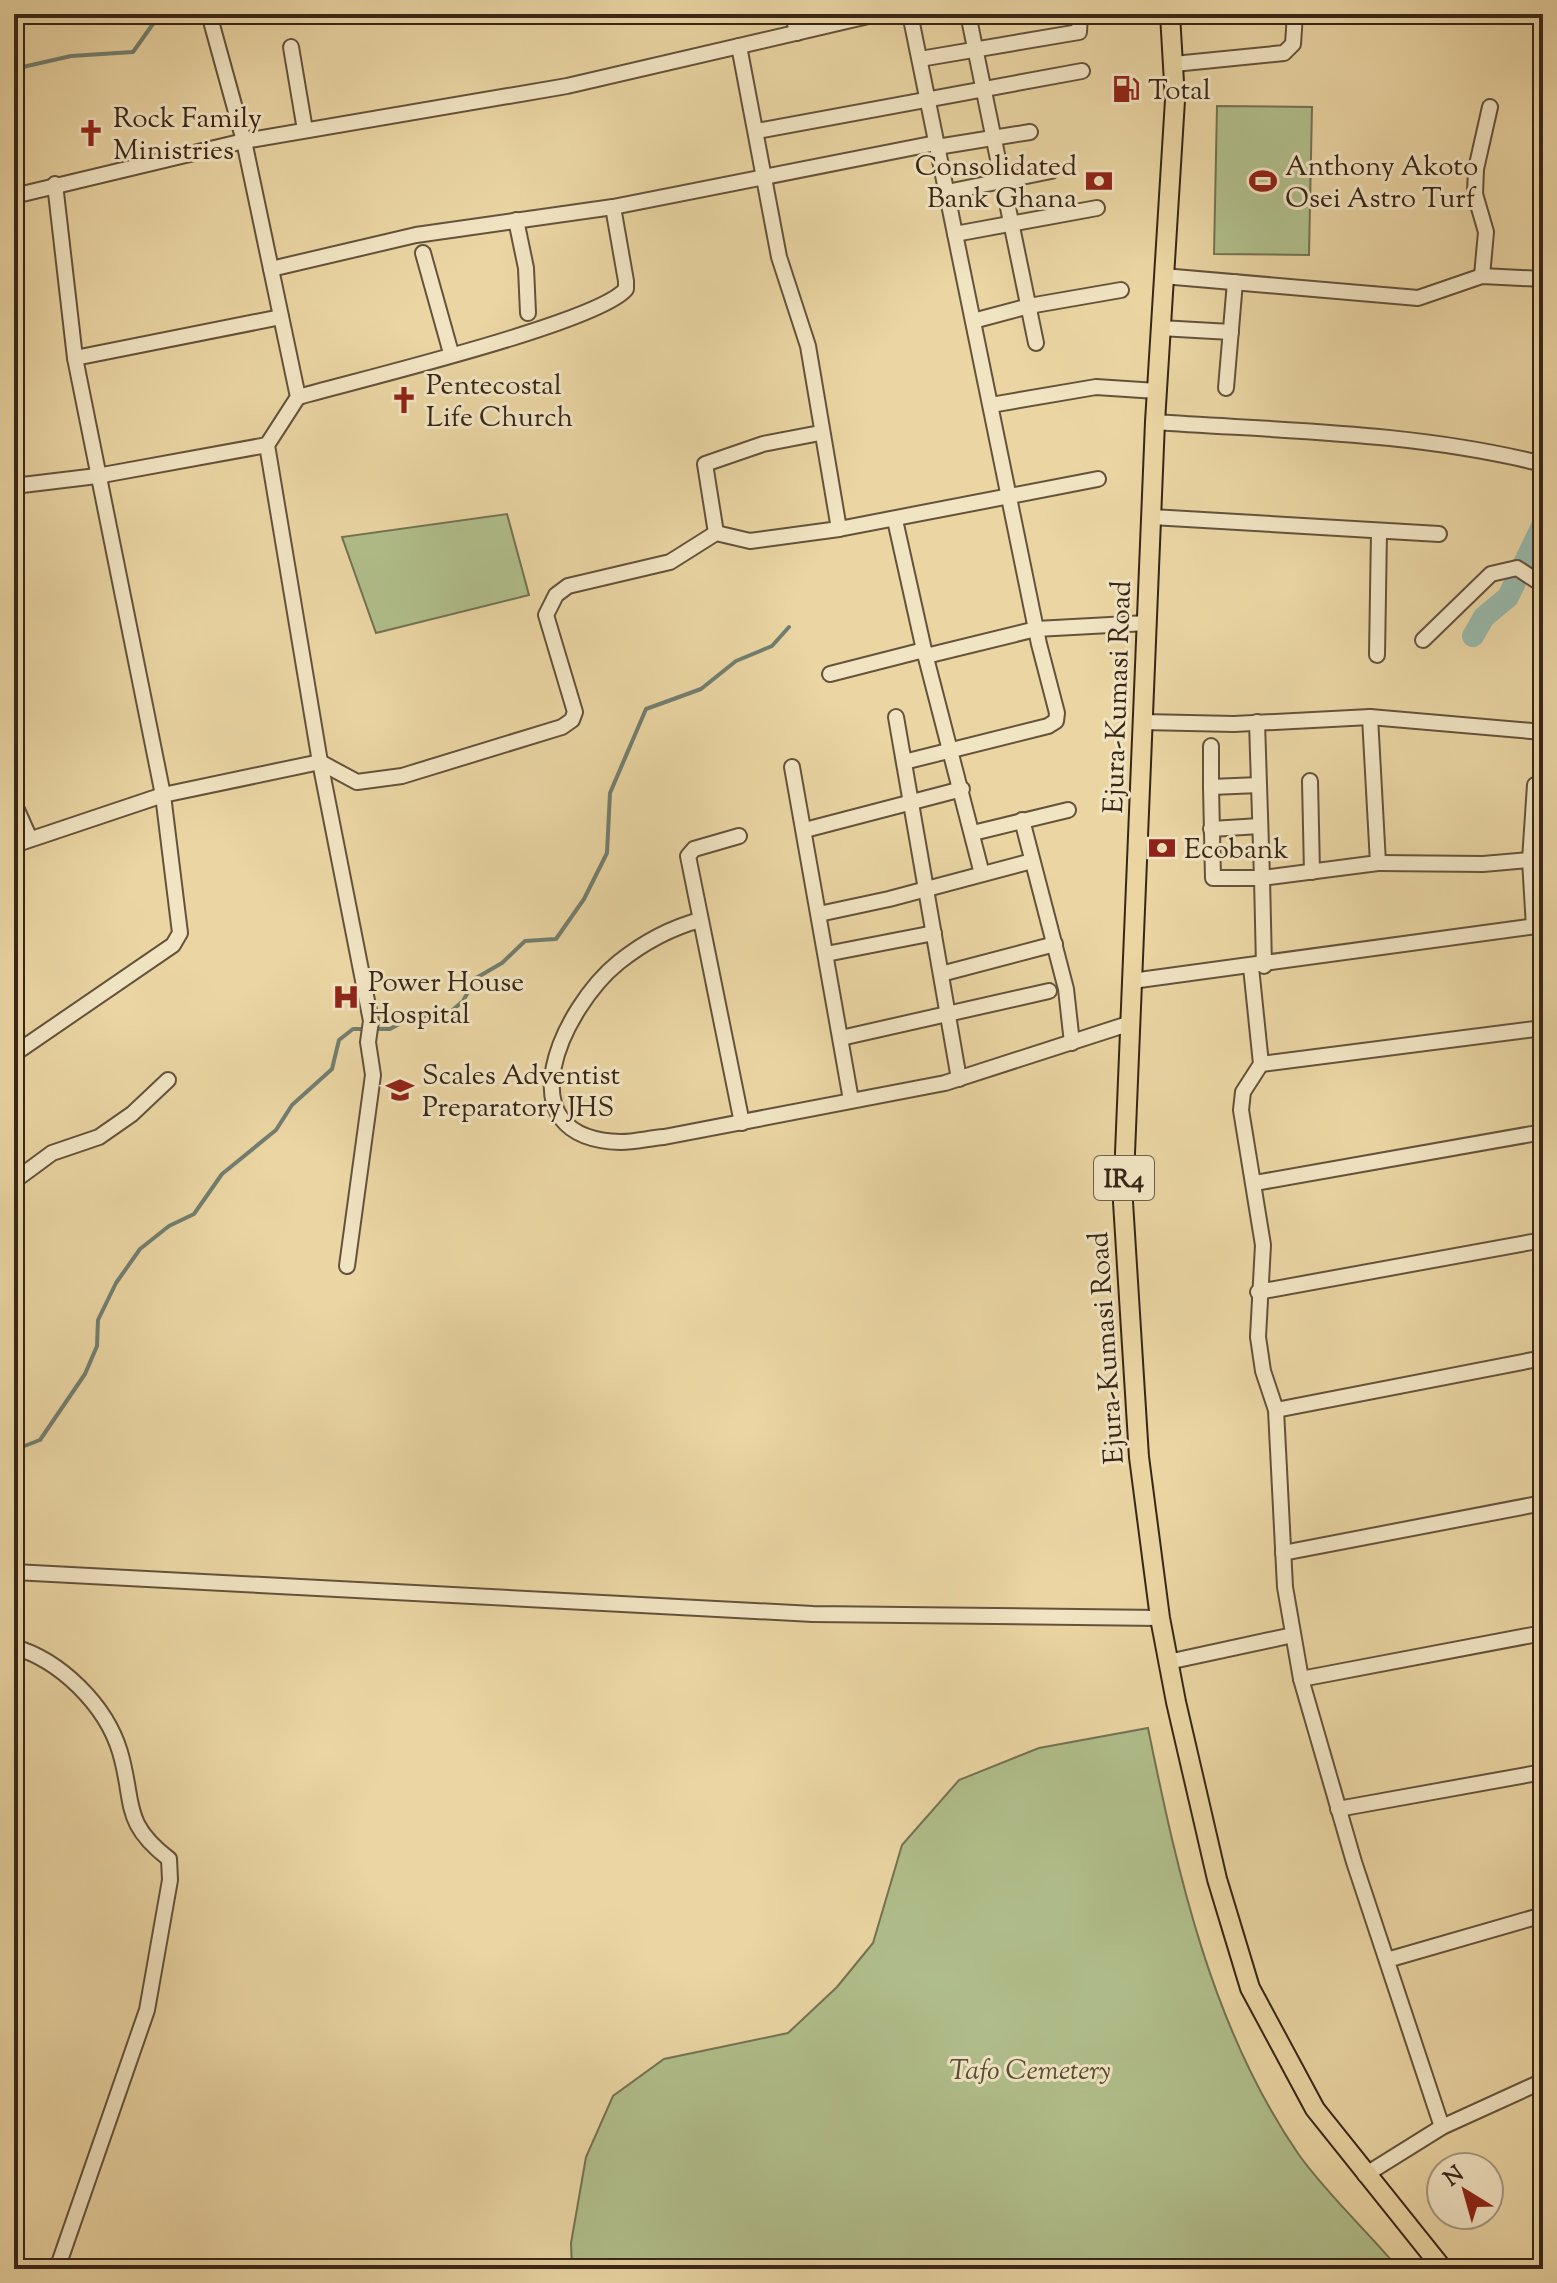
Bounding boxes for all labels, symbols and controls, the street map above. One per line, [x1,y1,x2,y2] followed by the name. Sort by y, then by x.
[1148,72,1211,112] place label: Total
[1111,74,1141,104] fuel station icon: Total
[113,100,262,172] place label: Rock Family Ministries
[76,118,106,148] church icon: Rock Family Ministries
[915,148,1077,220] place label: Consolidated Bank Ghana
[1285,148,1478,220] place label: Anthony Akoto Osei Astro Turf
[1084,166,1114,196] bank icon: Consolidated Bank Ghana
[1248,166,1278,196] sports icon: Anthony Akoto Osei Astro Turf
[426,367,573,439] place label: Pentecostal Life Church
[389,385,419,415] church icon: Pentecostal Life Church
[1095,580,1143,814] street label: Ejura-Kumasi Road
[1184,831,1289,871] place label: Ecobank
[1147,833,1177,863] bank icon: Ecobank
[368,964,524,1036] place label: Power House Hospital
[331,982,361,1012] hospital icon: Power House Hospital
[422,1057,620,1129] place label: Scales Adventist Preparatory JHS
[385,1075,415,1105] school or university icon: Scales Adventist Preparatory JHS
[1094,1156,1154,1200] road number: IR4
[1080,1230,1136,1465] street label: Ejura-Kumasi Road
[949,2052,1111,2092] park label: Tafo Cemetery
[1425,2151,1505,2231] north arrow
[1438,2159,1472,2195] text: N

